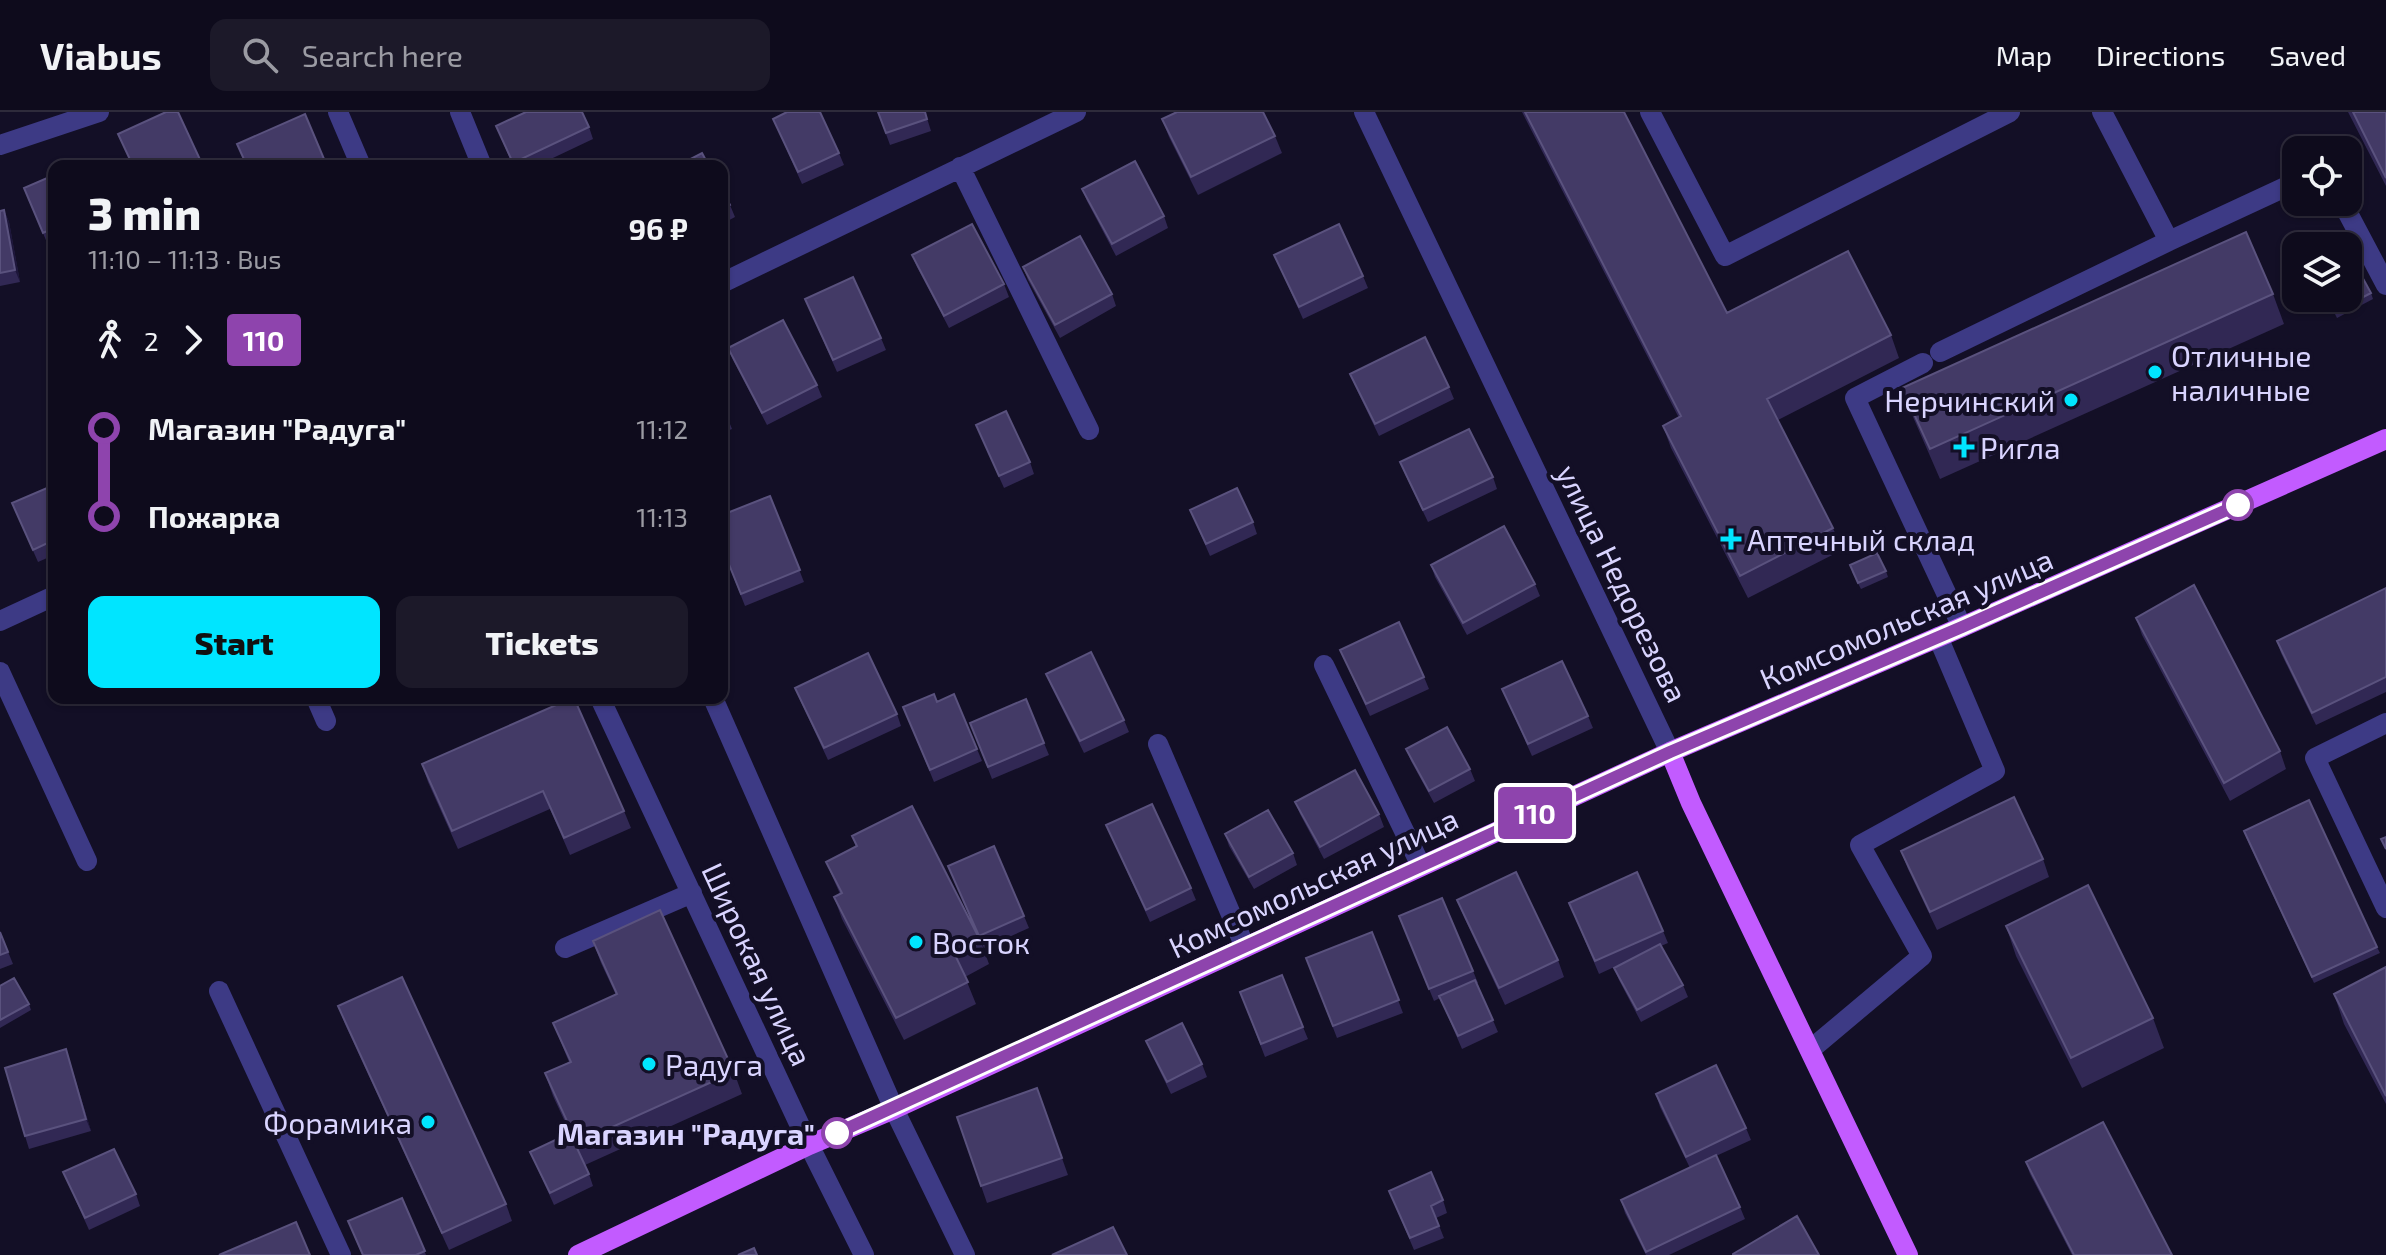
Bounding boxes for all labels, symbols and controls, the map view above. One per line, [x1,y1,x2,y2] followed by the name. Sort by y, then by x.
[210,19,770,91] search box
[40,32,162,78] text: Viabus
[238,33,282,77] icon: search
[302,37,463,73] text: Search here
[1996,38,2052,72] text: Map
[2096,38,2225,72] text: Directions
[2269,38,2346,72] text: Saved
[2282,136,2362,312] map controls
[2282,136,2362,216] button: locate
[88,186,201,239] text: 3 min
[628,210,688,246] text: 96 ₽
[2282,232,2362,312] button: layers
[88,243,281,274] text: 11:10 – 11:13 · Bus
[88,318,132,362] icon: walk
[171,318,215,362] icon: forward
[243,323,285,357] text: 110
[144,325,159,356] text: 2
[2171,337,2311,407] place label: Отличные наличные
[2146,363,2164,381] marker: Отличные наличные
[1884,382,2055,418] place label: Нерчинский
[2062,391,2080,409] marker: Нерчинский
[148,410,406,446] text: Магазин "Радуга"
[636,413,688,444] text: 11:12
[1980,429,2061,465] place label: Ригла
[1955,438,1973,456] marker: Ригла
[1549,458,1696,708] street label: улица Недорезова
[2223,490,2253,520] unlabelled marker
[148,498,281,534] text: Пожарка
[636,501,688,532] text: 11:13
[1747,521,1975,557] place label: Аптечный склад
[1722,530,1740,548] marker: Аптечный склад
[1754,540,2058,697] street label: Комсомольская улица
[88,596,380,688] button: Start
[396,596,688,688] button: Tickets
[1489,787,1581,839] line badge: 110
[1514,796,1556,830] text: 110
[1163,799,1464,966] street label: Комсомольская улица
[694,857,821,1072] street label: Широкая улица
[932,924,1030,960] place label: Восток
[907,933,925,951] marker: Восток
[665,1046,763,1083] place label: Радуга
[640,1055,658,1073] marker: Радуга
[263,1104,412,1140] place label: Форамика
[419,1113,437,1131] marker: Форамика
[557,1115,815,1152] place label: Магазин "Радуга"
[822,1118,852,1148] marker: Магазин "Радуга"

